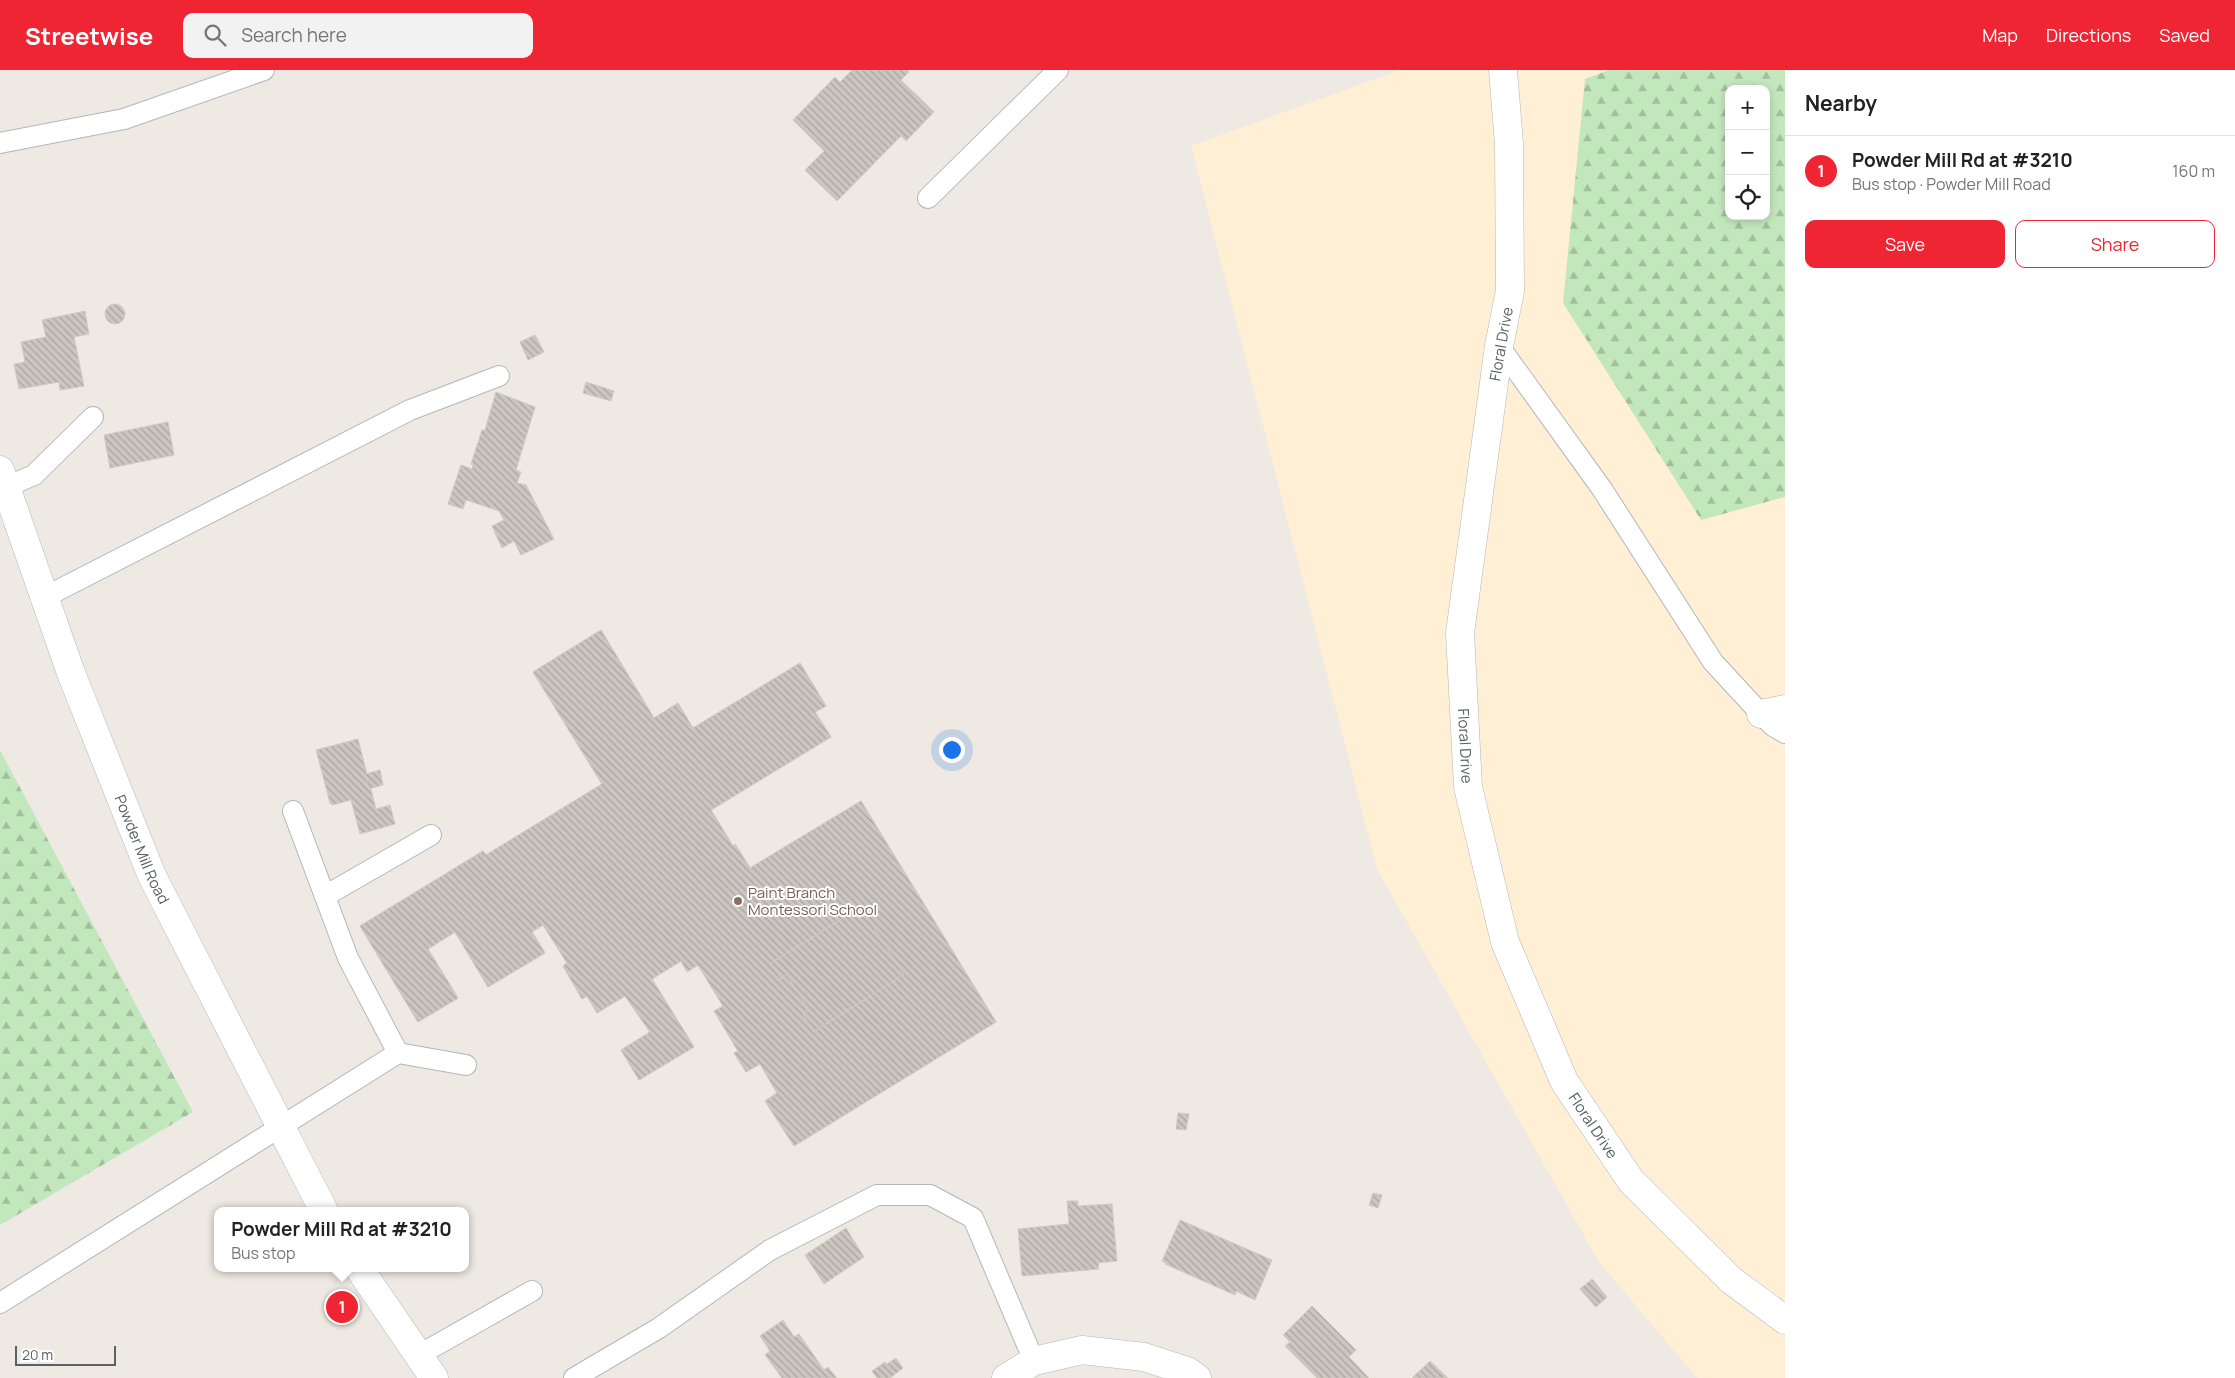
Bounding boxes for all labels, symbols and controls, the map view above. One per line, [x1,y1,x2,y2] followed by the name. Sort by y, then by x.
[183,13,533,58] search box
[25,19,153,52] text: Streetwise
[201,21,229,49] icon: search
[241,22,347,48] text: Search here
[1982,23,2018,47] text: Map
[2046,23,2131,47] text: Directions
[2159,23,2210,47] text: Saved
[1725,85,1770,220] map controls
[1725,85,1770,130] button: +
[1805,89,1877,117] text: Nearby
[1725,130,1770,175] button: −
[1852,147,2073,173] text: Powder Mill Rd at #3210
[1817,160,1825,182] text: 1
[2172,160,2215,182] text: 160 m
[1852,173,2051,195] text: Bus stop · Powder Mill Road
[1725,175,1770,220] button: locate
[1805,220,2005,268] button: Save
[2015,220,2215,268] button: Share
[1484,305,1518,383] street label: Floral Drive
[1453,708,1478,784] street label: Floral Drive
[939,737,965,763] your location
[110,791,175,907] street label: Powder Mill Road
[748,882,877,920] place label: Paint Branch Montessori School
[732,895,744,907] marker: Paint Branch Montessori School
[1564,1088,1623,1163] street label: Floral Drive
[214,1207,469,1272] popup
[231,1216,452,1242] text: Powder Mill Rd at #3210
[231,1242,295,1264] text: Bus stop
[326,1288,358,1326] pin: 1
[15,1343,116,1366] scale bar
[22,1345,53,1364] text: 20 m

